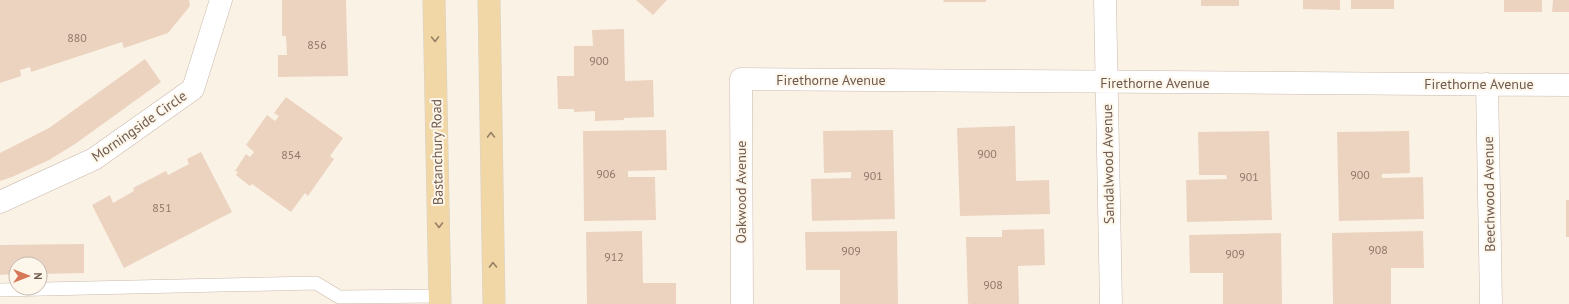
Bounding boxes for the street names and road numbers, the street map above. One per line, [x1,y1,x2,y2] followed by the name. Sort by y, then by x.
[776,71,886,89] street label: Firethorne Avenue
[1100,74,1210,92] street label: Firethorne Avenue
[1424,75,1534,93] street label: Firethorne Avenue
[88,87,190,165] street label: Morningside Circle
[427,99,447,205] street label: Bastanchury Road
[1098,104,1118,224] street label: Sandalwood Avenue
[1479,136,1499,252] street label: Beechwood Avenue
[732,141,750,243] street label: Oakwood Avenue

